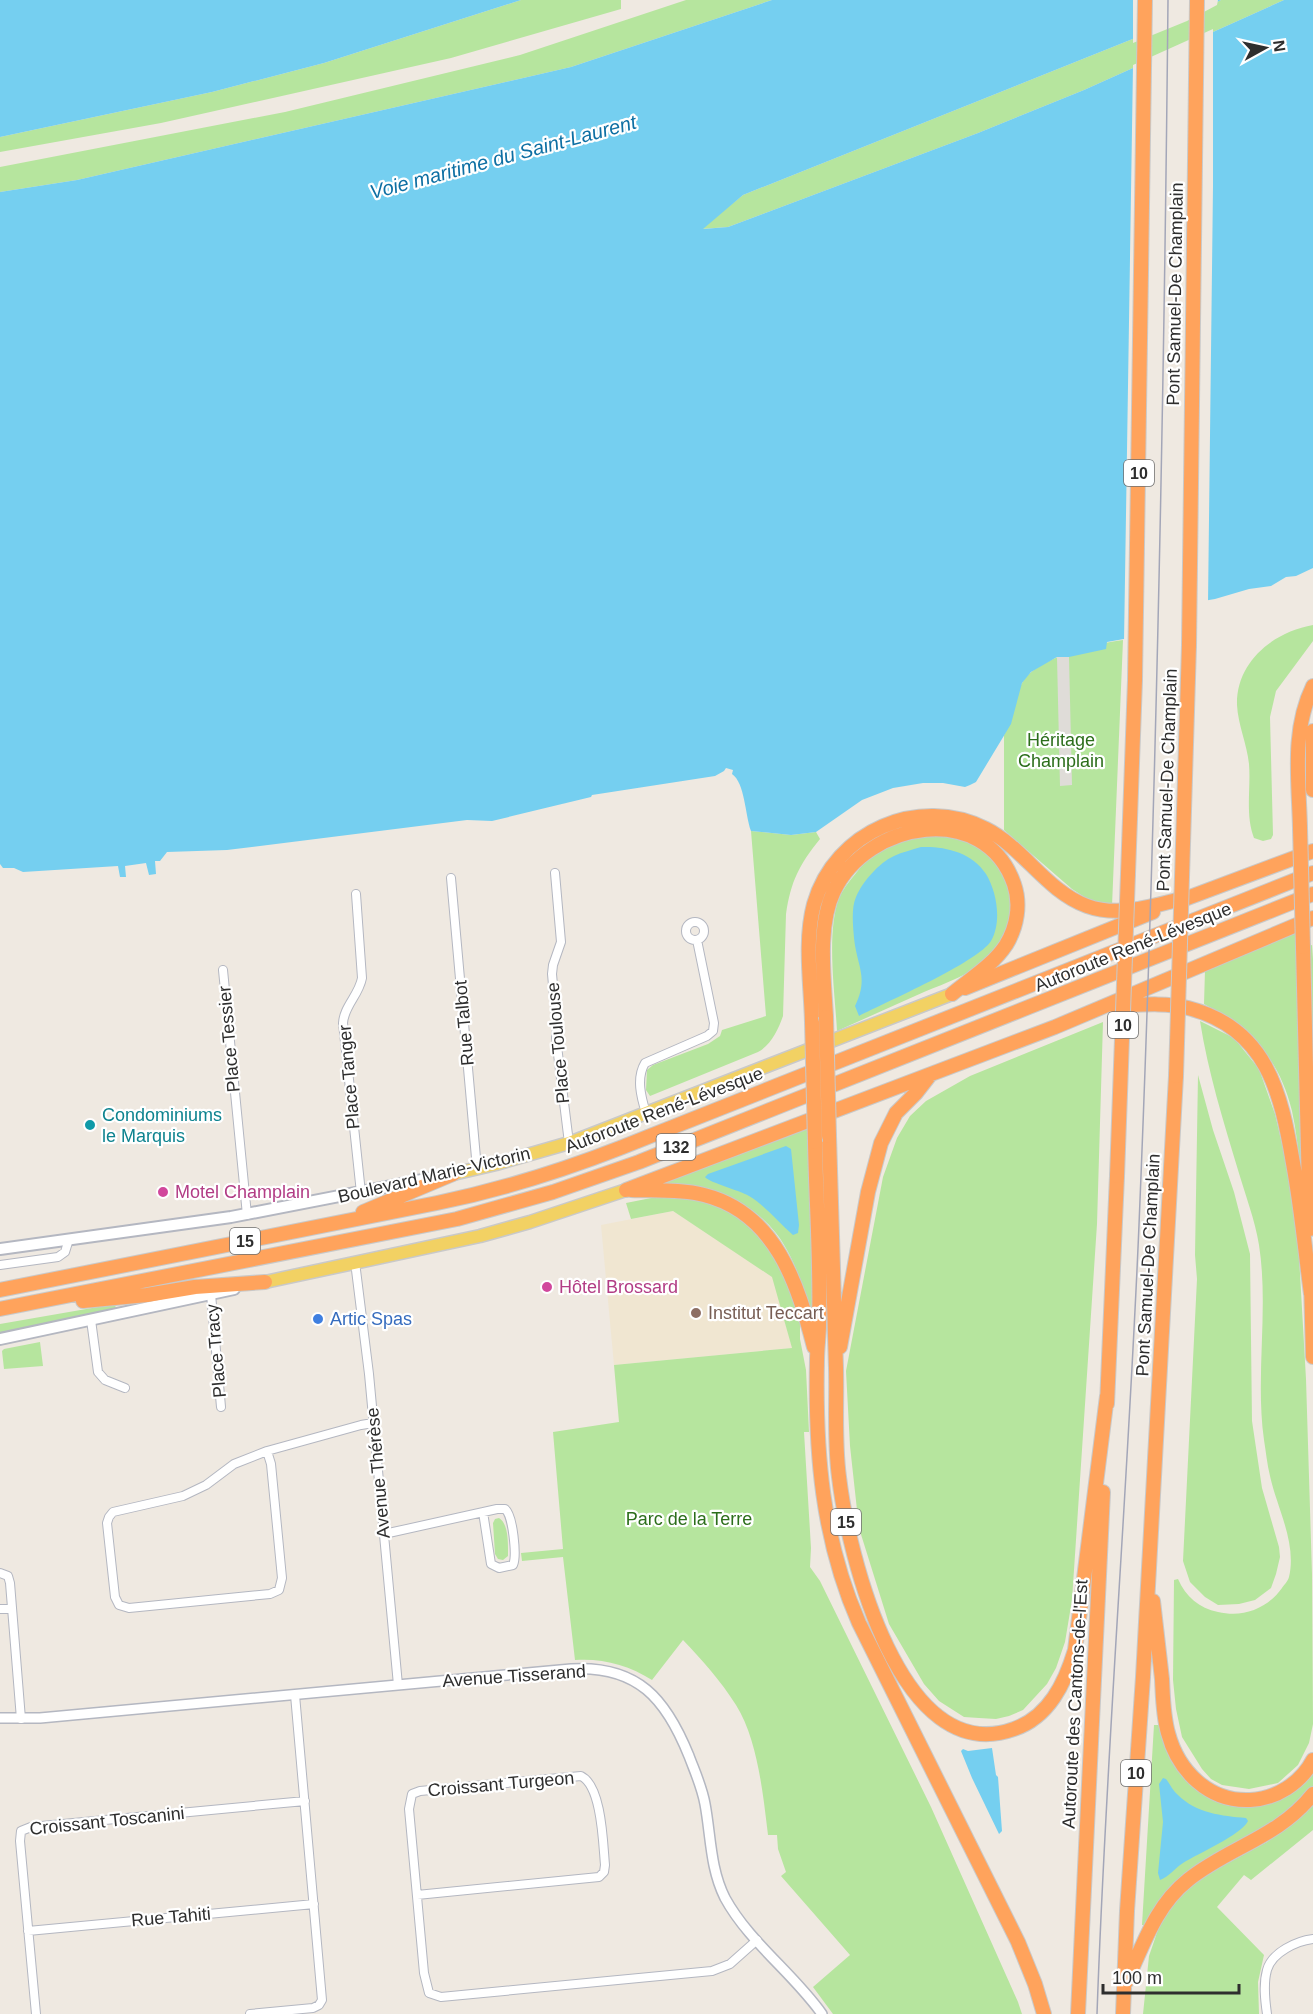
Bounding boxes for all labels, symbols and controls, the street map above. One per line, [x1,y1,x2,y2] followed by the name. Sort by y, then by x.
[1235,18,1295,78] north arrow
[1270,39,1289,53] text: N
[367,110,640,203] water label: Voie maritime du Saint-Laurent
[1163,182,1187,406] street label: Pont Samuel-De Champlain
[1124,460,1154,486] road number: 10
[1153,668,1181,892] street label: Pont Samuel-De Champlain
[1018,730,1104,771] park label: Héritage Champlain
[1032,898,1234,996] street label: Autoroute René-Lévesque
[450,979,478,1067] street label: Rue Talbot
[543,981,573,1105] street label: Place Toulouse
[214,985,244,1093] street label: Place Tessier
[1108,1012,1138,1038] road number: 10
[334,1024,364,1130] street label: Place Tanger
[562,1063,766,1157] street label: Autoroute René-Lévesque
[102,1105,222,1146] place label: Condominiums le Marquis
[83,1118,97,1132] marker: Condominiums le Marquis
[656,1134,696,1160] road number: 132
[336,1143,532,1207] street label: Boulevard Marie-Victorin
[1132,1153,1164,1377] street label: Pont Samuel-De Champlain
[175,1182,310,1202] place label: Motel Champlain
[156,1185,170,1199] marker: Motel Champlain
[230,1228,260,1254] road number: 15
[559,1277,678,1297] place label: Hôtel Brossard
[540,1280,554,1294] marker: Hôtel Brossard
[202,1303,230,1399] street label: Place Tracy
[708,1303,824,1323] place label: Institut Teccart
[689,1306,703,1320] marker: Institut Teccart
[330,1309,412,1329] place label: Artic Spas
[311,1312,325,1326] marker: Artic Spas
[362,1407,394,1539] street label: Avenue Thérèse
[626,1509,752,1529] park label: Parc de la Terre
[831,1509,861,1535] road number: 15
[1058,1579,1092,1829] street label: Autoroute des Cantons-de-l'Est
[442,1661,586,1691] street label: Avenue Tisserand
[1121,1760,1151,1786] road number: 10
[427,1768,575,1800] street label: Croissant Turgeon
[29,1803,185,1839] street label: Croissant Toscanini
[130,1904,212,1930] street label: Rue Tahiti
[1103,1957,1240,1995] scale bar
[1112,1968,1162,1988] text: 100 m

